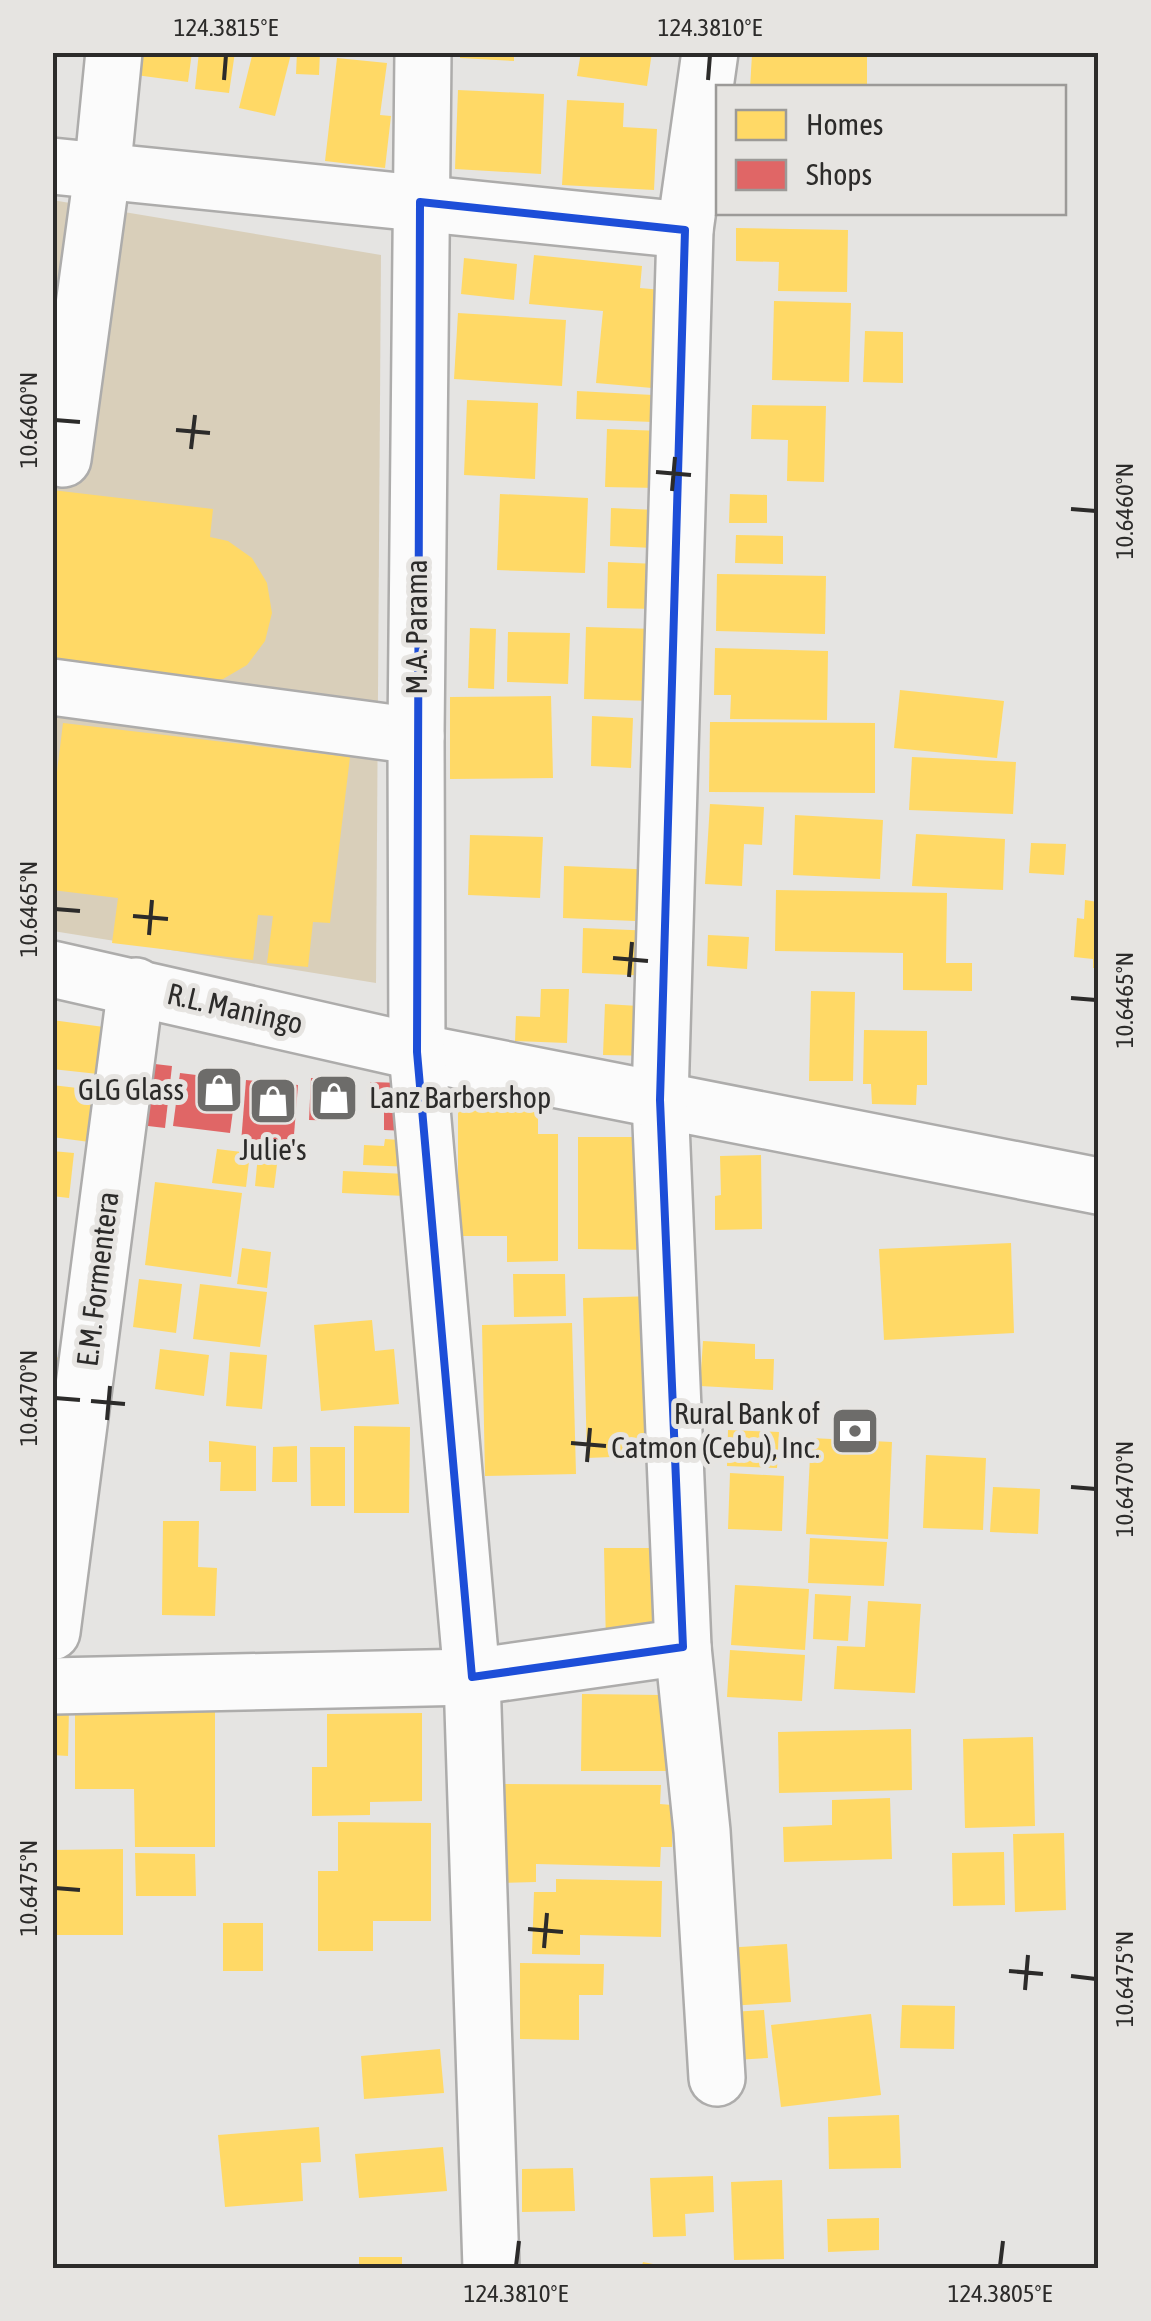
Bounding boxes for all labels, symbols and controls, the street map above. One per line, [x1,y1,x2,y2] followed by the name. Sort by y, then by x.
[174,13,278,41] text: 124.3815°E
[658,13,762,41] text: 124.3810°E
[716,85,1066,215] legend
[806,107,883,141] text: Homes
[806,157,872,191] text: Shops
[14,372,42,468] text: 10.6460°N
[1110,463,1138,559] text: 10.6460°N
[399,559,433,695] street label: M.A. Parama
[14,861,42,957] text: 10.6465°N
[1110,952,1138,1048] text: 10.6465°N
[164,976,306,1040] street label: R.L. Maningo
[193,1064,245,1116] shop icon: GLG Glass
[78,1072,184,1106] place label: GLG Glass
[308,1072,360,1124] shop icon: Lanz Barbershop
[247,1075,299,1127] shop icon: Julie's
[369,1080,551,1114] place label: Lanz Barbershop
[239,1132,307,1166] place label: Julie's
[69,1189,125,1368] street label: E.M. Formentera
[14,1350,42,1446] text: 10.6470°N
[611,1396,820,1464] place label: Rural Bank of Catmon (Cebu), Inc.
[829,1405,881,1457] bank icon: Rural Bank of Catmon (Cebu), Inc.
[1110,1441,1138,1537] text: 10.6470°N
[14,1840,42,1936] text: 10.6475°N
[1110,1931,1138,2027] text: 10.6475°N
[464,2279,568,2307] text: 124.3810°E
[948,2279,1052,2307] text: 124.3805°E

